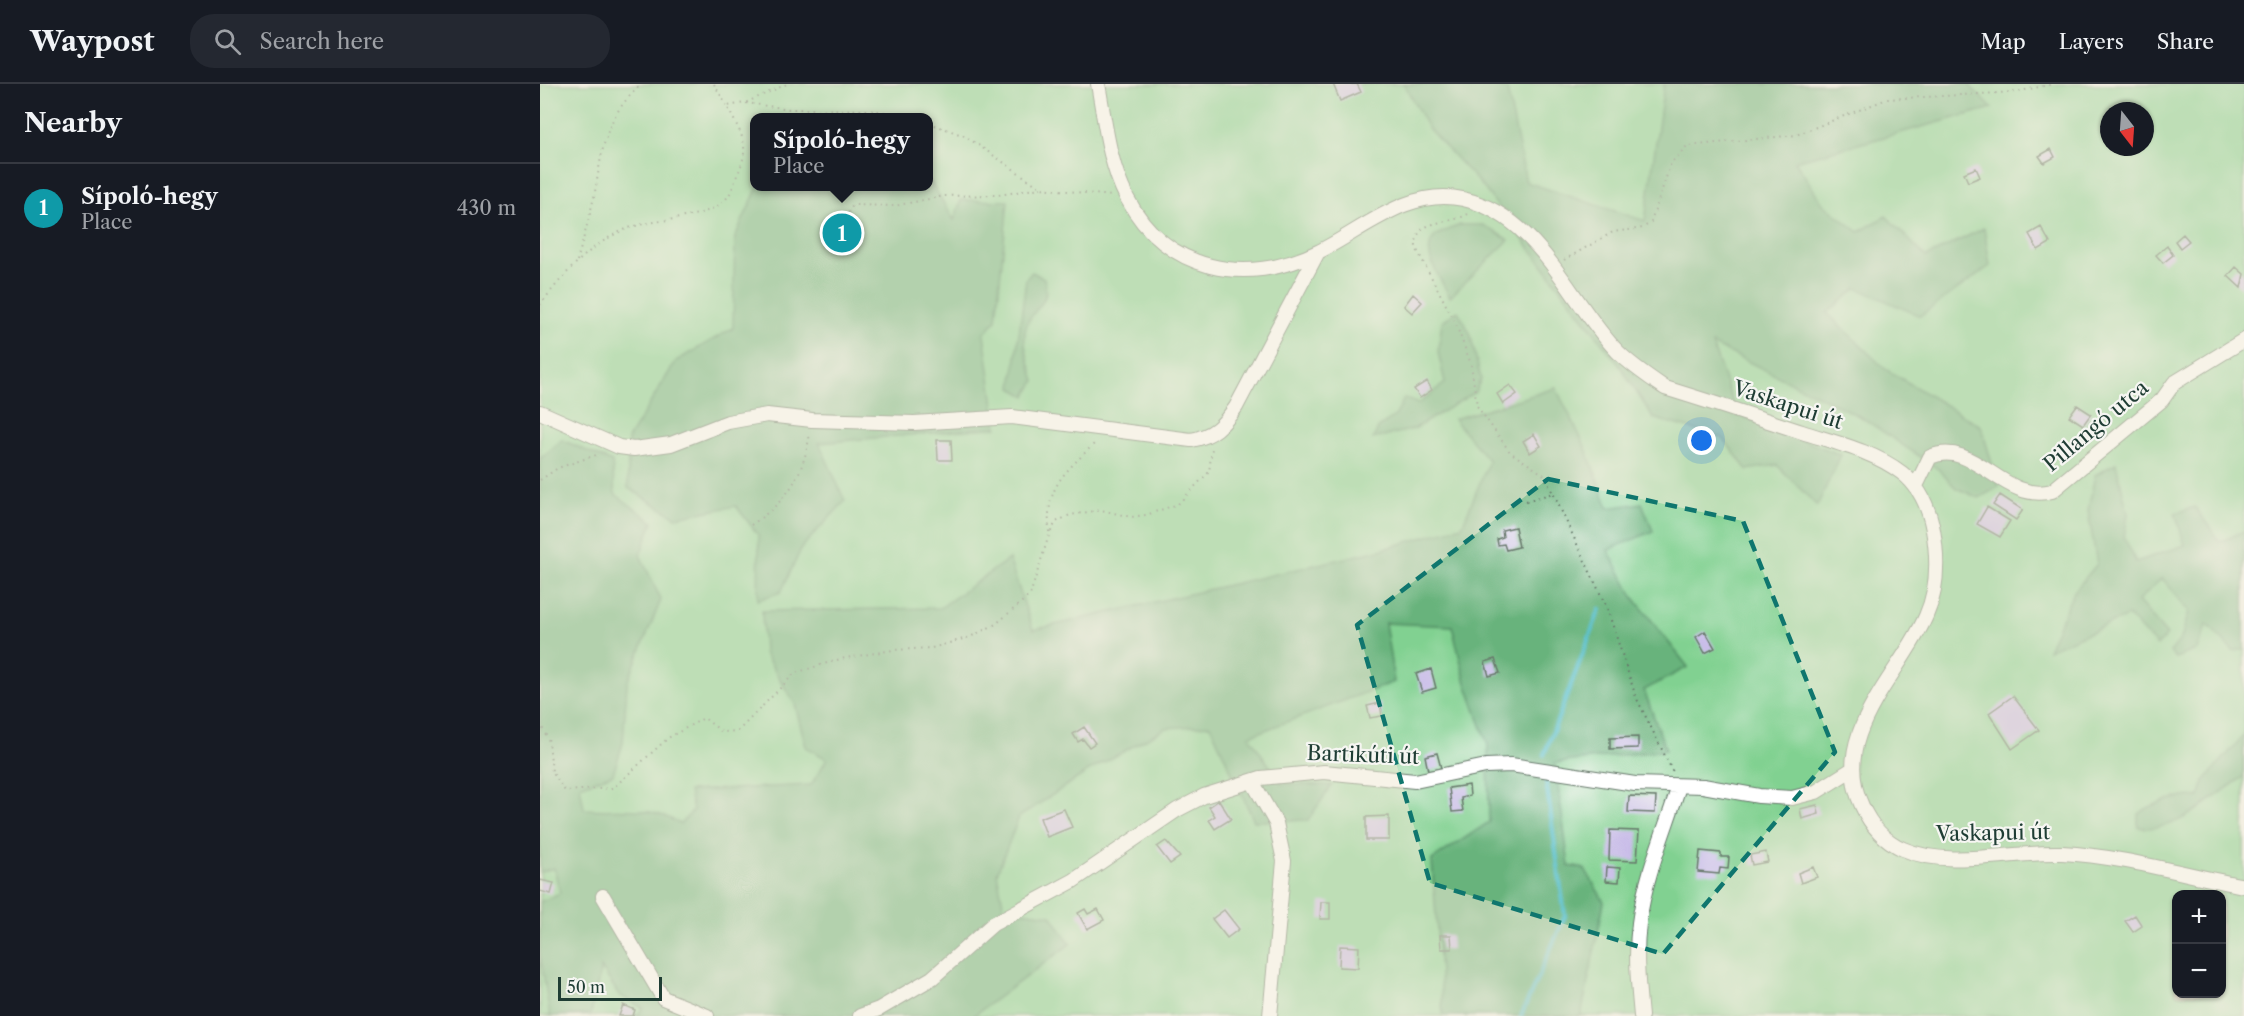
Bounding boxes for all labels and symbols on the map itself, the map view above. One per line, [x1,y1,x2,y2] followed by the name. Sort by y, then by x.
[2100,102,2154,156] north arrow
[822,210,862,256] pin: 1
[2038,374,2154,477] street label: Pillangó utca
[1729,375,1847,434] street label: Vaskapui út
[1687,426,1716,455] your location
[1306,740,1420,769] street label: Bartikúti út
[1935,819,2051,846] street label: Vaskapui út
[558,974,662,1002] scale bar

